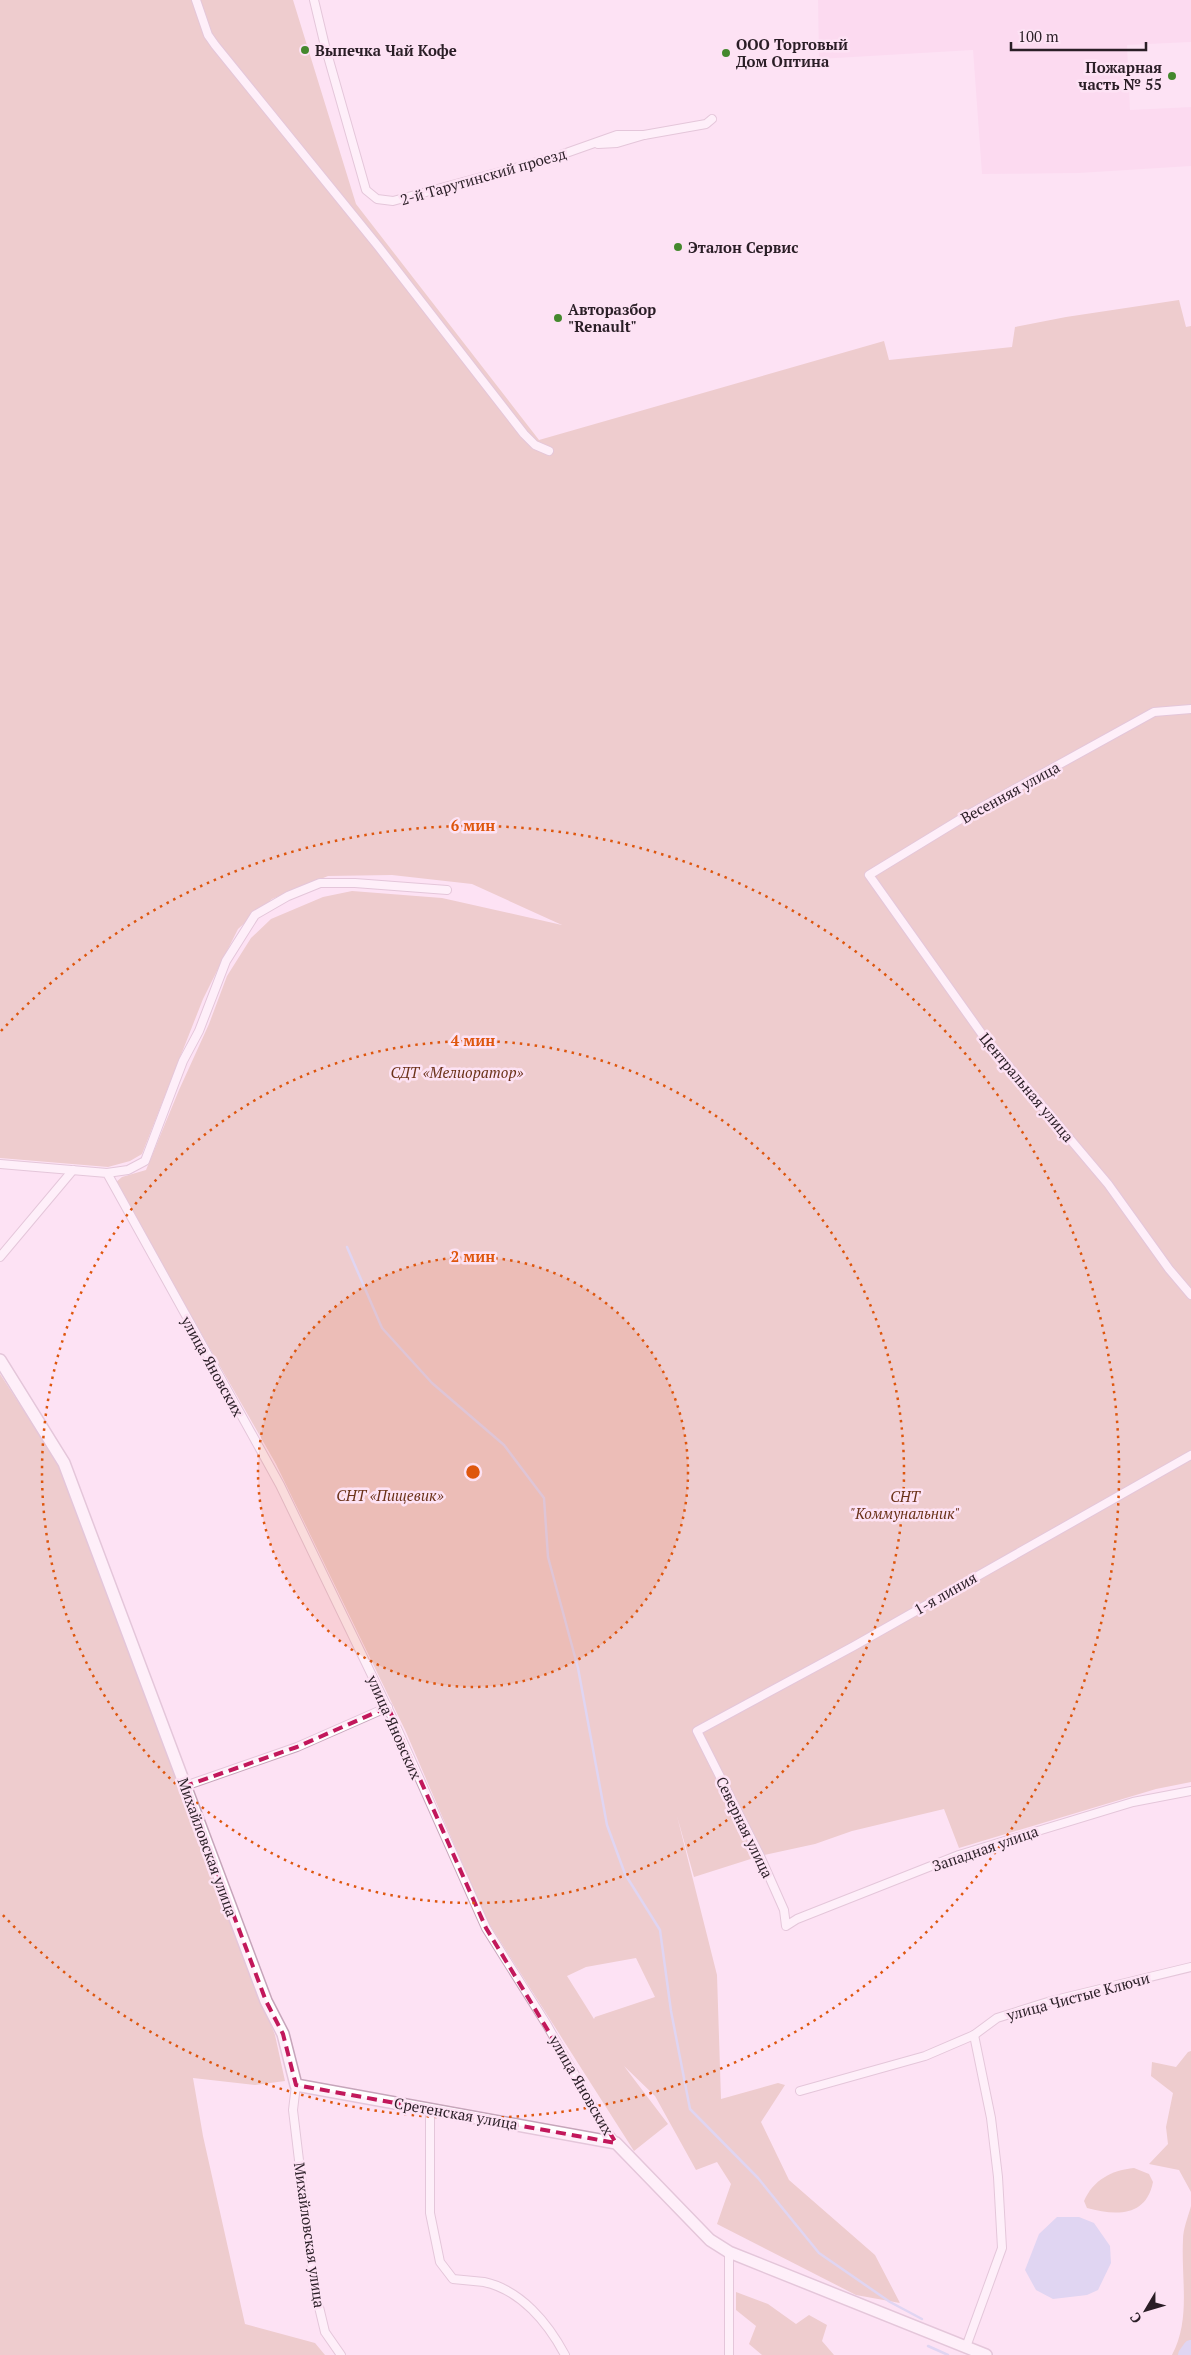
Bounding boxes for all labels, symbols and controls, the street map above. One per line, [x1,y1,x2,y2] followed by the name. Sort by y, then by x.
[1011,20,1146,52] scale bar
[1018,26,1059,46] text: 100 m
[736,34,848,71] place label: ООО Торговый Дом Оптина
[315,40,457,60] place label: Выпечка Чай Кофе
[299,44,311,56] marker: Выпечка Чай Кофе
[720,47,732,59] marker: ООО Торговый Дом Оптина
[1078,57,1162,94] place label: Пожарная часть № 55
[1166,70,1178,82] marker: Пожарная часть № 55
[398,143,569,209] street label: 2-й Тарутинский проезд
[688,237,799,257] place label: Эталон Сервис
[672,241,684,253] marker: Эталон Сервис
[568,299,656,336] place label: Авторазбор "Renault"
[552,312,564,324] marker: Авторазбор "Renault"
[957,756,1063,827] street label: Весенняя улица
[451,815,495,835] text: 6 мин
[975,1028,1079,1146] street label: Центральная улица
[451,1030,495,1050] text: 4 мин
[390,1062,524,1082] park label: СДТ «Мелиоратор»
[451,1246,495,1266] text: 2 мин
[177,1311,249,1420] street label: улица Яновских
[464,1463,482,1481] centre of rings
[336,1485,444,1505] park label: СНТ «Пищевик»
[850,1486,960,1523] park label: СНТ "Коммунальник"
[910,1567,980,1619] street label: 1-я линия
[363,1671,427,1782] street label: улица Яновских
[712,1773,778,1881] street label: Северная улица
[174,1775,243,1920] street label: Михайловская улица
[929,1820,1041,1876] street label: Западная улица
[1003,1967,1152,2025] street label: улица Чистые Ключи
[545,2031,619,2139] street label: улица Яновских
[392,2092,520,2134] street label: Сретенская улица
[290,2161,330,2309] street label: Михайловская улица
[1121,2285,1171,2335] north arrow
[1125,2309,1146,2328] text: С

